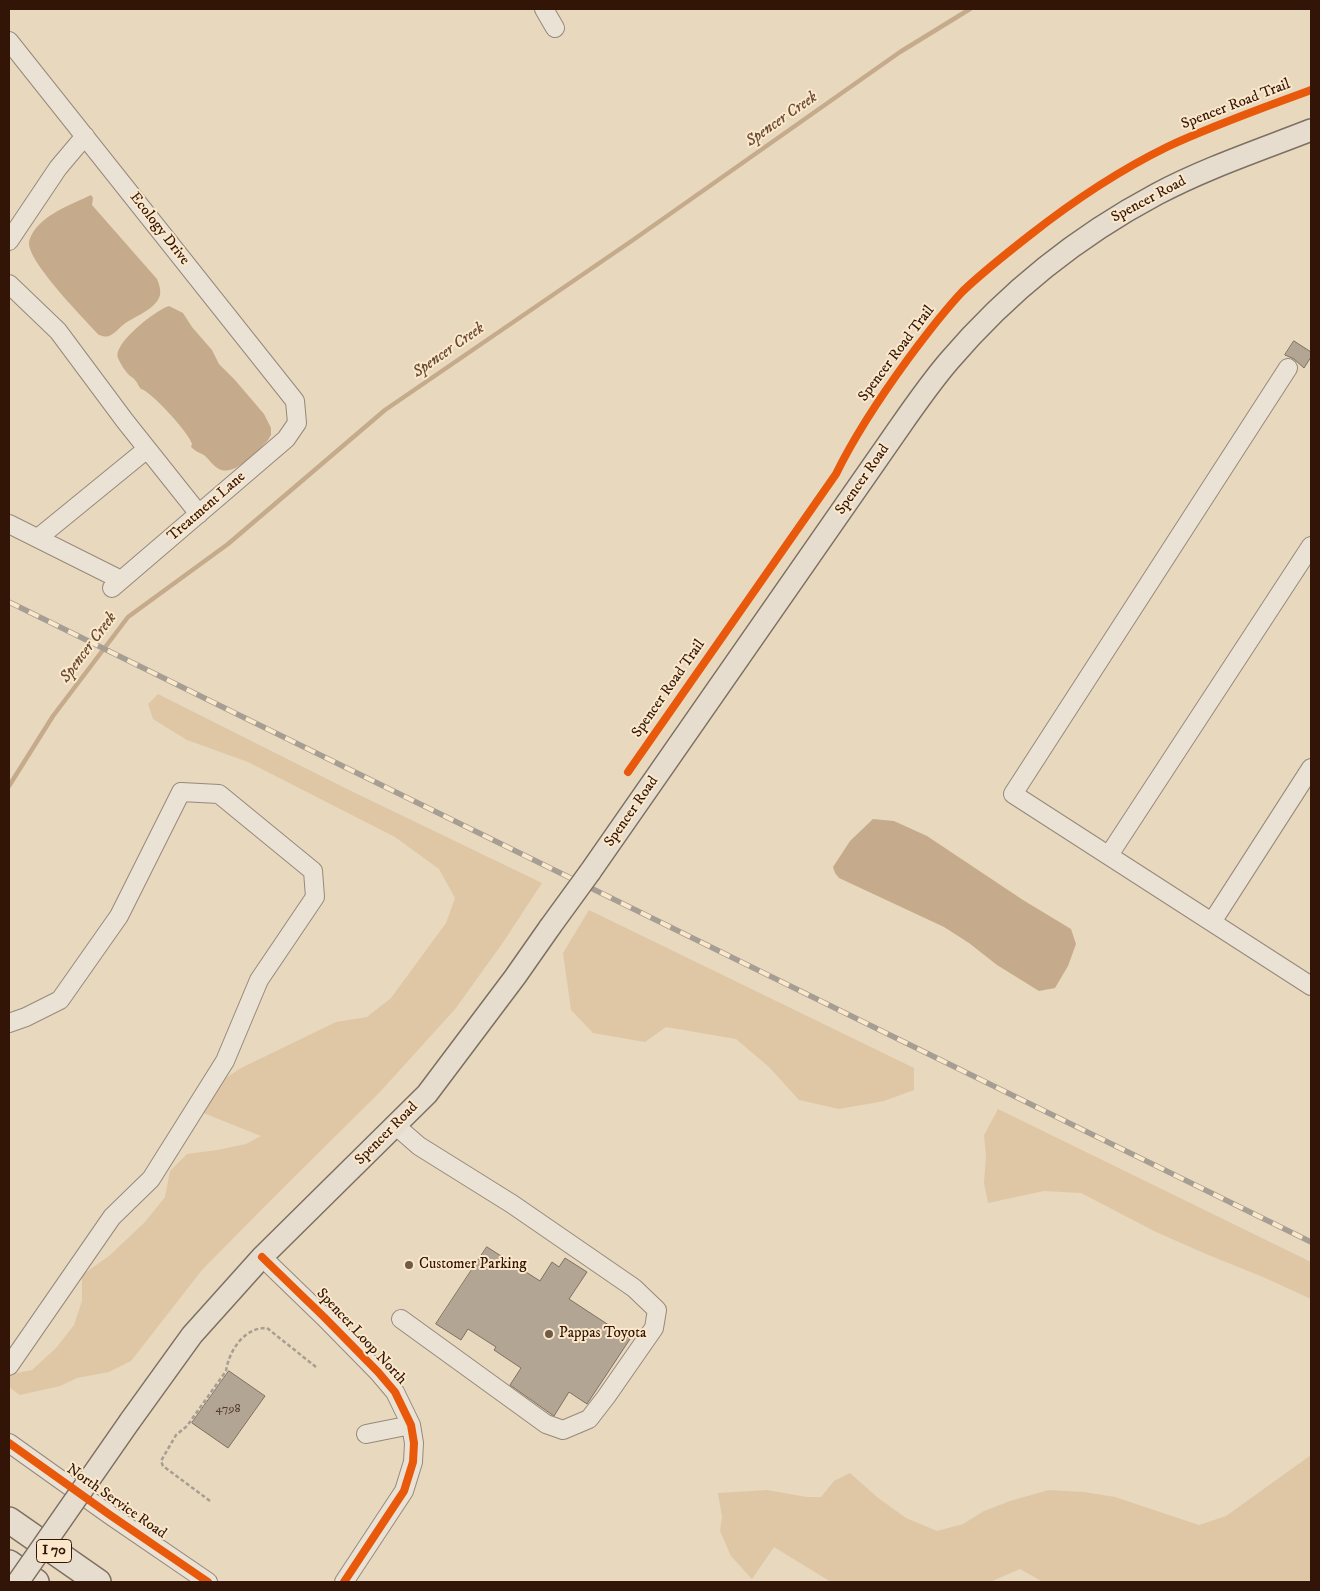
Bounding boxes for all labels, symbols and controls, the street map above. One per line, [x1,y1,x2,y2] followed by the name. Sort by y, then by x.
[1179,76,1293,134] street label: Spencer Road Trail
[742,88,822,152] water label: Spencer Creek
[1109,173,1189,227] street label: Spencer Road
[125,189,193,269] street label: Ecology Drive
[855,303,939,405] street label: Spencer Road Trail
[409,319,489,383] water label: Spencer Creek
[832,441,894,519] street label: Spencer Road
[164,468,250,546] street label: Treatment Lane
[56,609,122,687] water label: Spencer Creek
[629,637,709,741] street label: Spencer Road Trail
[601,773,663,851] street label: Spencer Road
[352,1099,422,1169] street label: Spencer Road
[419,1256,527,1274] place label: Customer Parking
[403,1259,415,1271] marker: Customer Parking
[312,1285,410,1389] street label: Spencer Loop North
[559,1325,646,1343] place label: Pappas Toyota
[543,1328,555,1340] marker: Pappas Toyota
[216,1403,240,1417] house number: 4798
[63,1461,169,1543] street label: North Service Road
[36,1540,72,1562] road number: I 70

